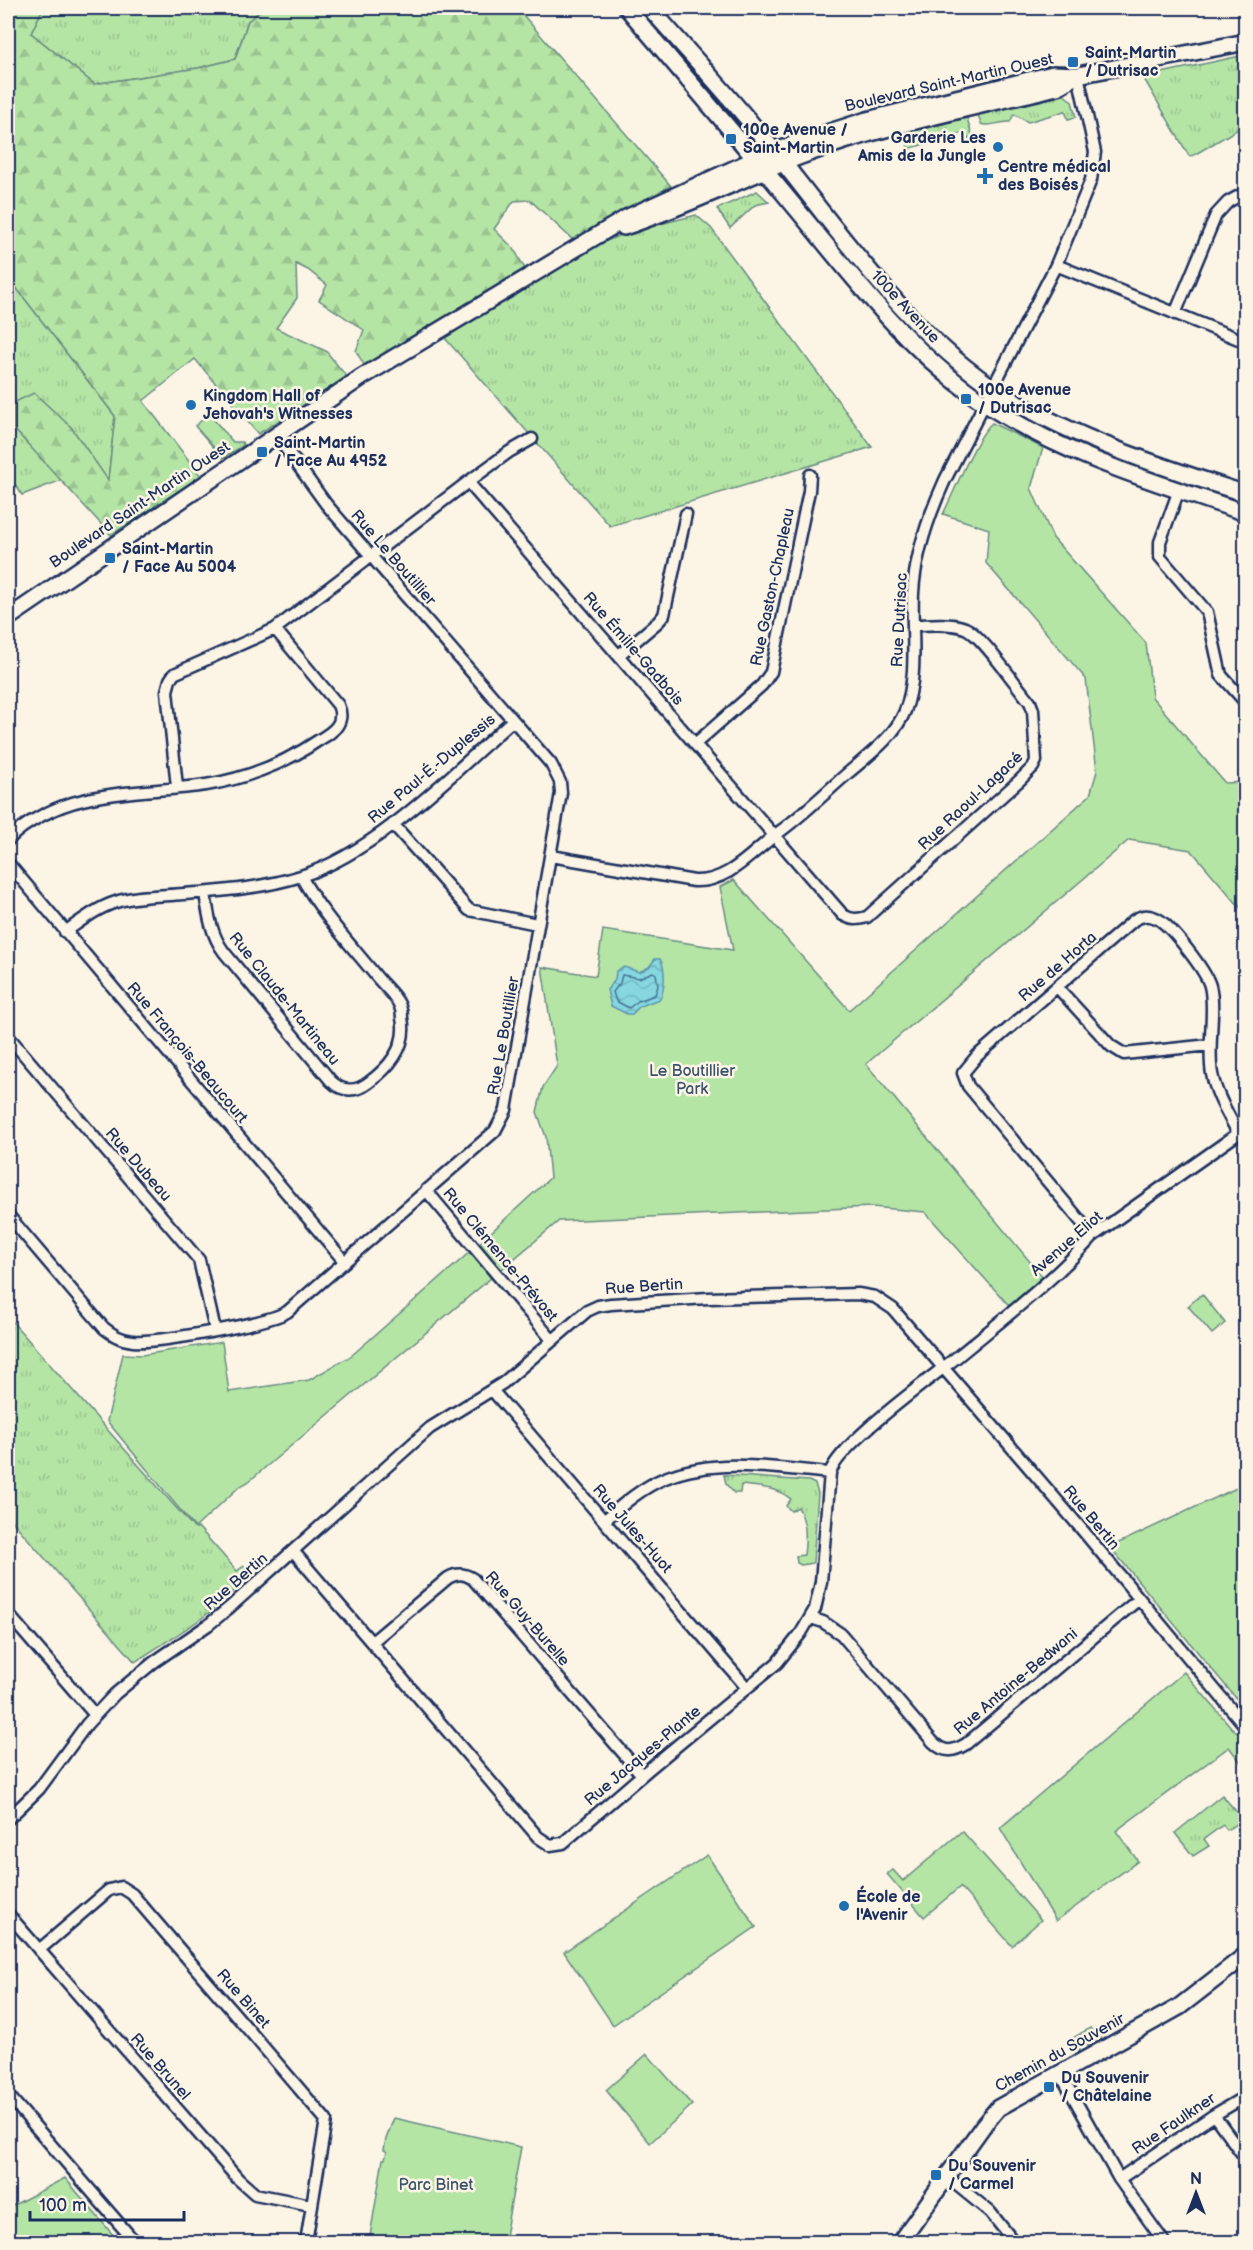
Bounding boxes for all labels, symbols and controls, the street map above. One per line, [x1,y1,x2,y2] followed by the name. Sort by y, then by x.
[1085,44,1177,81] place label: Saint-Martin / Dutrisac
[843,50,1055,116] street label: Boulevard Saint-Martin Ouest
[1066,55,1080,69] marker: Saint-Martin / Dutrisac
[743,121,848,158] place label: 100e Avenue / Saint-Martin
[857,129,986,166] place label: Garderie Les Amis de la Jungle
[724,132,738,146] marker: 100e Avenue / Saint-Martin
[991,140,1005,154] marker: Garderie Les Amis de la Jungle
[998,158,1111,195] place label: Centre médical des Boisés
[976,167,994,185] marker: Centre médical des Boisés
[867,267,944,348] street label: 100e Avenue
[978,381,1071,418] place label: 100e Avenue / Dutrisac
[203,387,353,424] place label: Kingdom Hall of Jehovah's Witnesses
[959,392,973,406] marker: 100e Avenue / Dutrisac
[184,398,198,412] marker: Kingdom Hall of Jehovah's Witnesses
[274,434,388,471] place label: Saint-Martin / Face Au 4952
[46,437,234,573] street label: Boulevard Saint-Martin Ouest
[255,445,269,459] marker: Saint-Martin / Face Au 4952
[346,506,440,610] street label: Rue Le Boutillier
[747,506,799,668] street label: Rue Gaston-Chapleau
[122,540,237,577] place label: Saint-Martin / Face Au 5004
[103,551,117,565] marker: Saint-Martin / Face Au 5004
[888,572,912,668] street label: Rue Dutrisac
[579,587,689,710] street label: Rue Émilie-Gadbois
[363,709,500,828] street label: Rue Paul-É.-Duplessis
[915,747,1027,854] street label: Rue Raoul-Lagacé
[1015,928,1101,1006] street label: Rue de Horta
[225,929,343,1069] street label: Rue Claude-Martineau
[484,975,524,1097] street label: Rue Le Boutillier
[123,979,252,1127] street label: Rue François-Beaucourt
[649,1062,735,1099] park label: Le Boutillier Park
[101,1124,175,1206] street label: Rue Dubeau
[439,1184,562,1326] street label: Rue Clémence-Prévost
[1027,1207,1107,1281] street label: Avenue Eliot
[604,1275,684,1299] street label: Rue Bertin
[588,1481,676,1577] street label: Rue Jules-Huot
[1059,1482,1123,1554] street label: Rue Bertin
[200,1549,272,1615] street label: Rue Bertin
[481,1568,574,1671] street label: Rue Guy-Burelle
[950,1625,1082,1739] street label: Rue Antoine-Bedwani
[581,1702,705,1810] street label: Rue Jacques-Plante
[856,1885,920,1925] place label: École de l'Avenir
[837,1899,851,1913] marker: École de l'Avenir
[212,1966,274,2033] street label: Rue Binet
[992,2009,1128,2096] street label: Chemin du Souvenir
[126,2030,194,2104] street label: Rue Brunel
[1061,2069,1152,2106] place label: Du Souvenir / Châtelaine
[1042,2080,1056,2094] marker: Du Souvenir / Châtelaine
[1129,2089,1220,2159] street label: Rue Faulkner
[948,2157,1037,2194] place label: Du Souvenir / Carmel
[1166,2163,1226,2223] north arrow
[929,2168,943,2182] marker: Du Souvenir / Carmel
[1190,2170,1202,2189] text: N
[399,2176,474,2195] park label: Parc Binet
[30,2184,184,2222] scale bar
[39,2195,87,2216] text: 100 m

